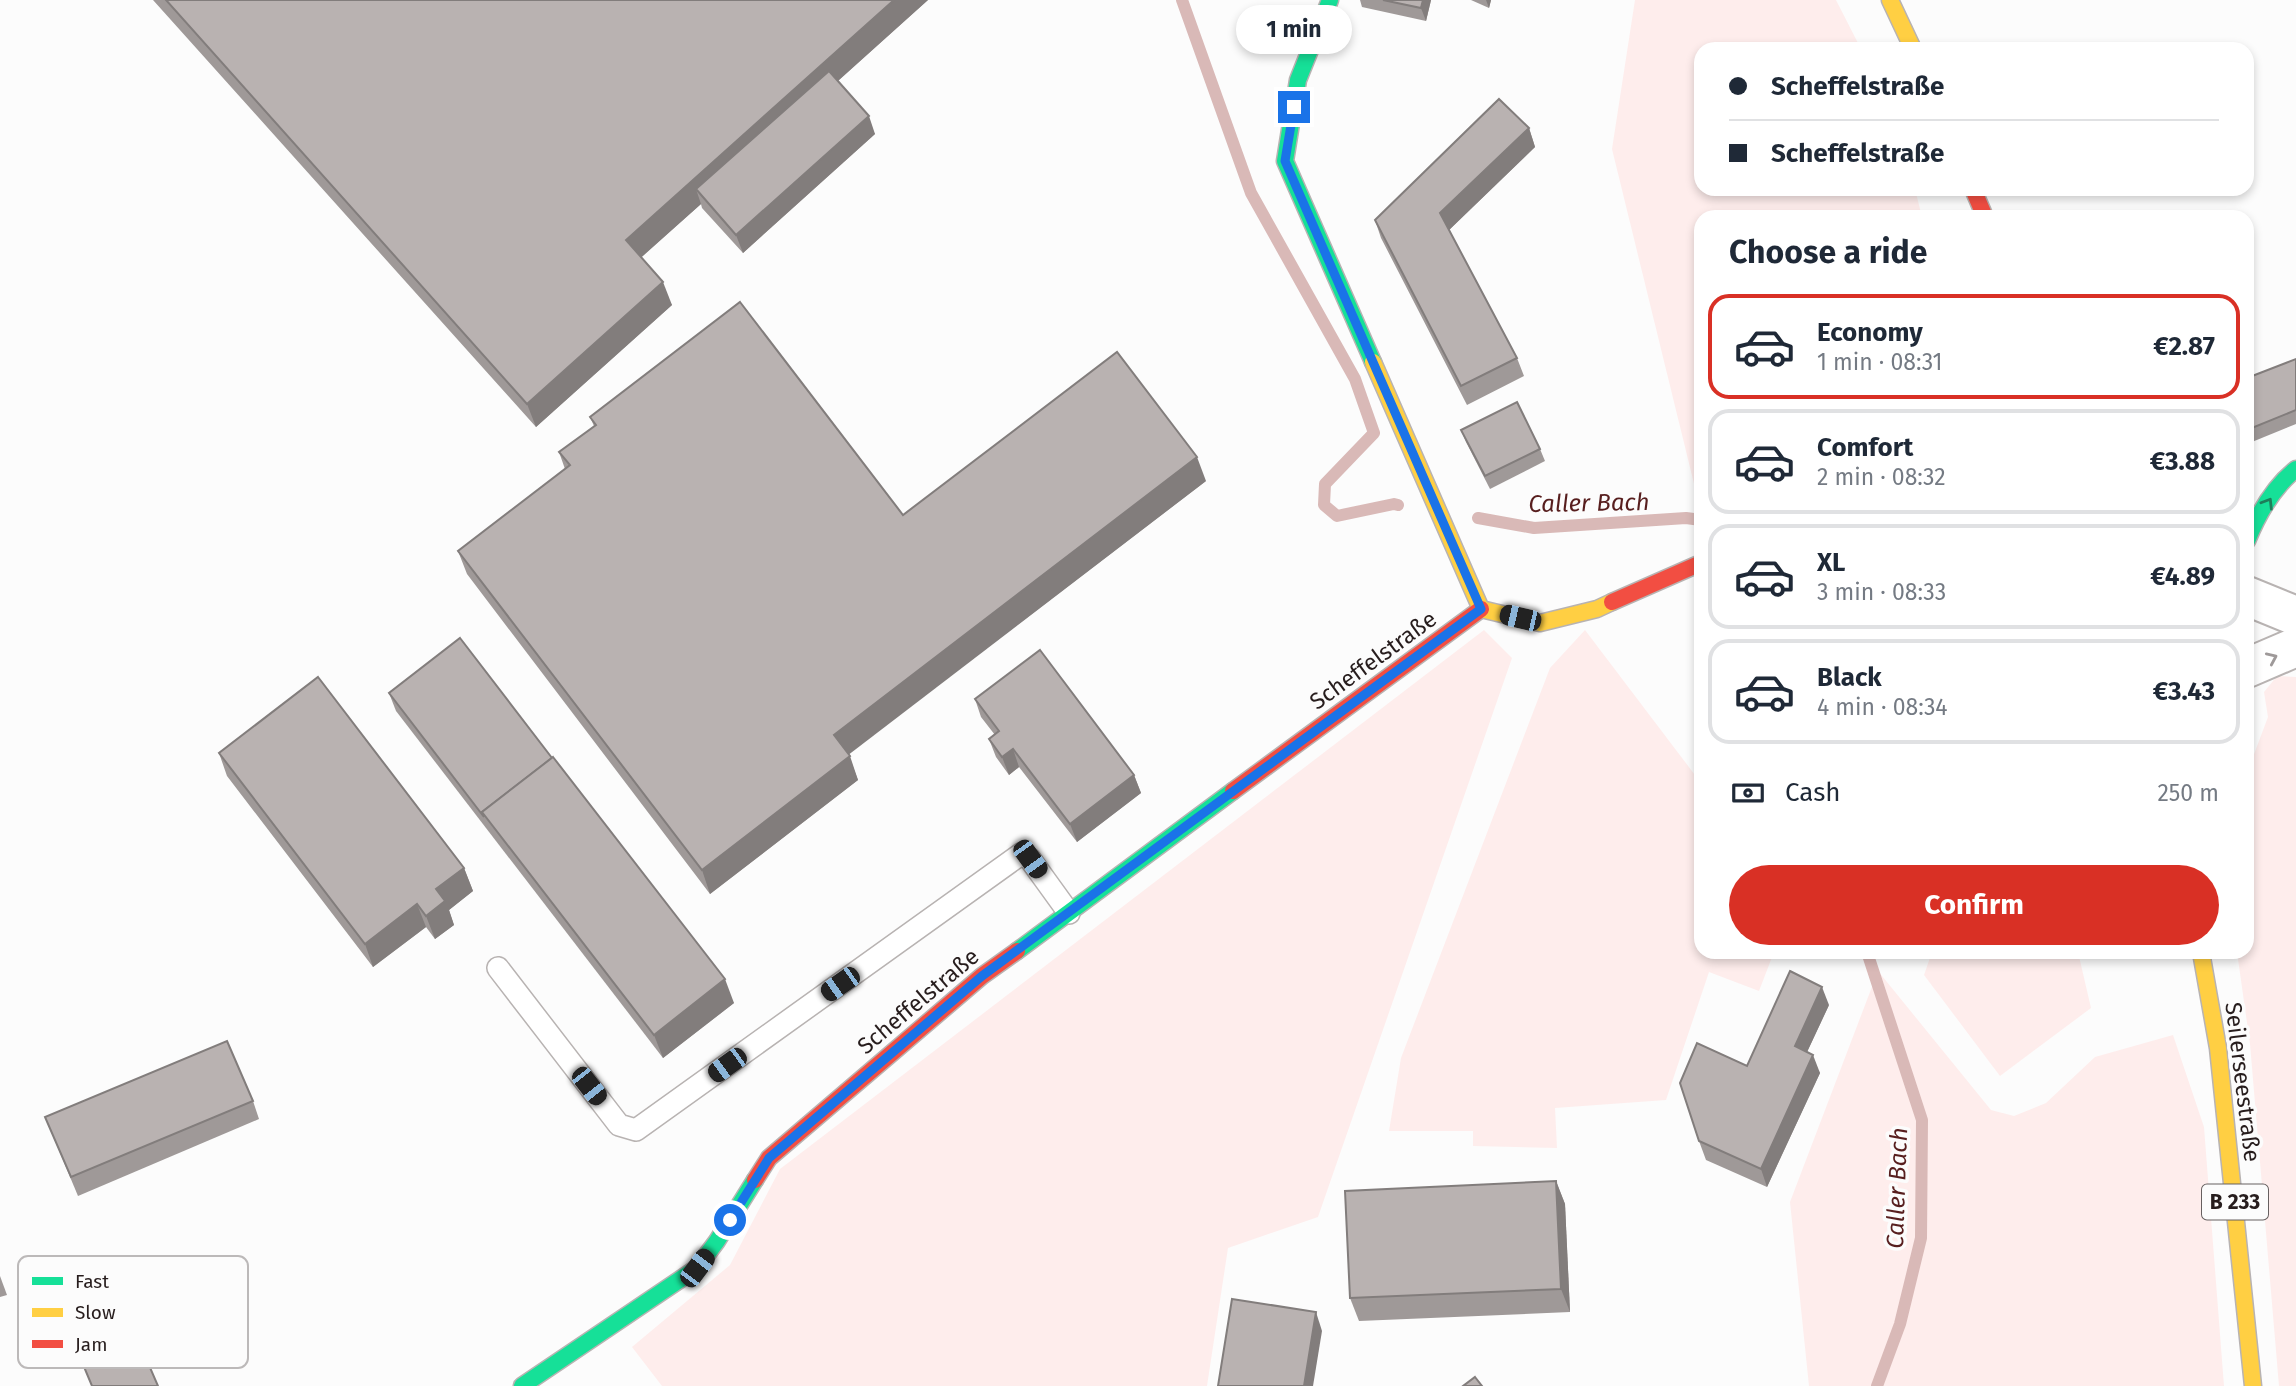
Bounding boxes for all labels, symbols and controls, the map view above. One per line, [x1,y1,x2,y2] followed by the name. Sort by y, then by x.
[1236,6,1352,55] callout: 1 min
[1266,15,1322,43] text: 1 min
[1771,71,1944,102] text: Scheffelstraße
[1278,91,1310,123] route end
[1771,138,1944,169] text: Scheffelstraße
[1729,233,1927,271] text: Choose a ride
[1733,315,1796,378] icon: car
[1817,317,1923,348] text: Economy
[2153,331,2215,362] text: €2.87
[1817,348,1943,376] text: 1 min · 08:31
[1733,430,1796,493] icon: car
[1817,432,1913,463] text: Comfort
[2150,446,2215,477] text: €3.88
[1817,463,1946,491] text: 2 min · 08:32
[1528,488,1650,518] water label: Caller Bach
[2260,497,2273,510] one-way arrow
[1733,545,1796,608] icon: car
[1817,547,1845,578] text: XL
[2150,561,2215,592] text: €4.89
[1817,578,1946,606] text: 3 min · 08:33
[1498,603,1543,633] car
[1304,605,1442,715] street label: Scheffelstraße
[2264,652,2277,666] one-way arrow
[1733,660,1796,723] icon: car
[1817,662,1882,693] text: Black
[2153,676,2215,707] text: €3.43
[1817,693,1948,721] text: 4 min · 08:34
[1729,774,1767,812] icon: cash
[1785,777,1841,808] text: Cash
[2157,779,2219,807] text: 250 m
[1010,836,1051,882] car
[1729,865,2219,945] button: Confirm
[852,942,984,1060] street label: Scheffelstraße
[817,963,864,1005] car
[2219,1000,2267,1164] street label: Seilerseestraße
[704,1044,751,1086] car
[568,1063,611,1109] car
[1881,1127,1913,1249] water label: Caller Bach
[2202,1184,2268,1220] road number: B 233
[714,1204,746,1236] route start
[676,1245,719,1291] car
[18,1256,248,1368] legend
[75,1270,109,1293] text: Fast
[75,1301,116,1324] text: Slow
[75,1333,107,1356] text: Jam

